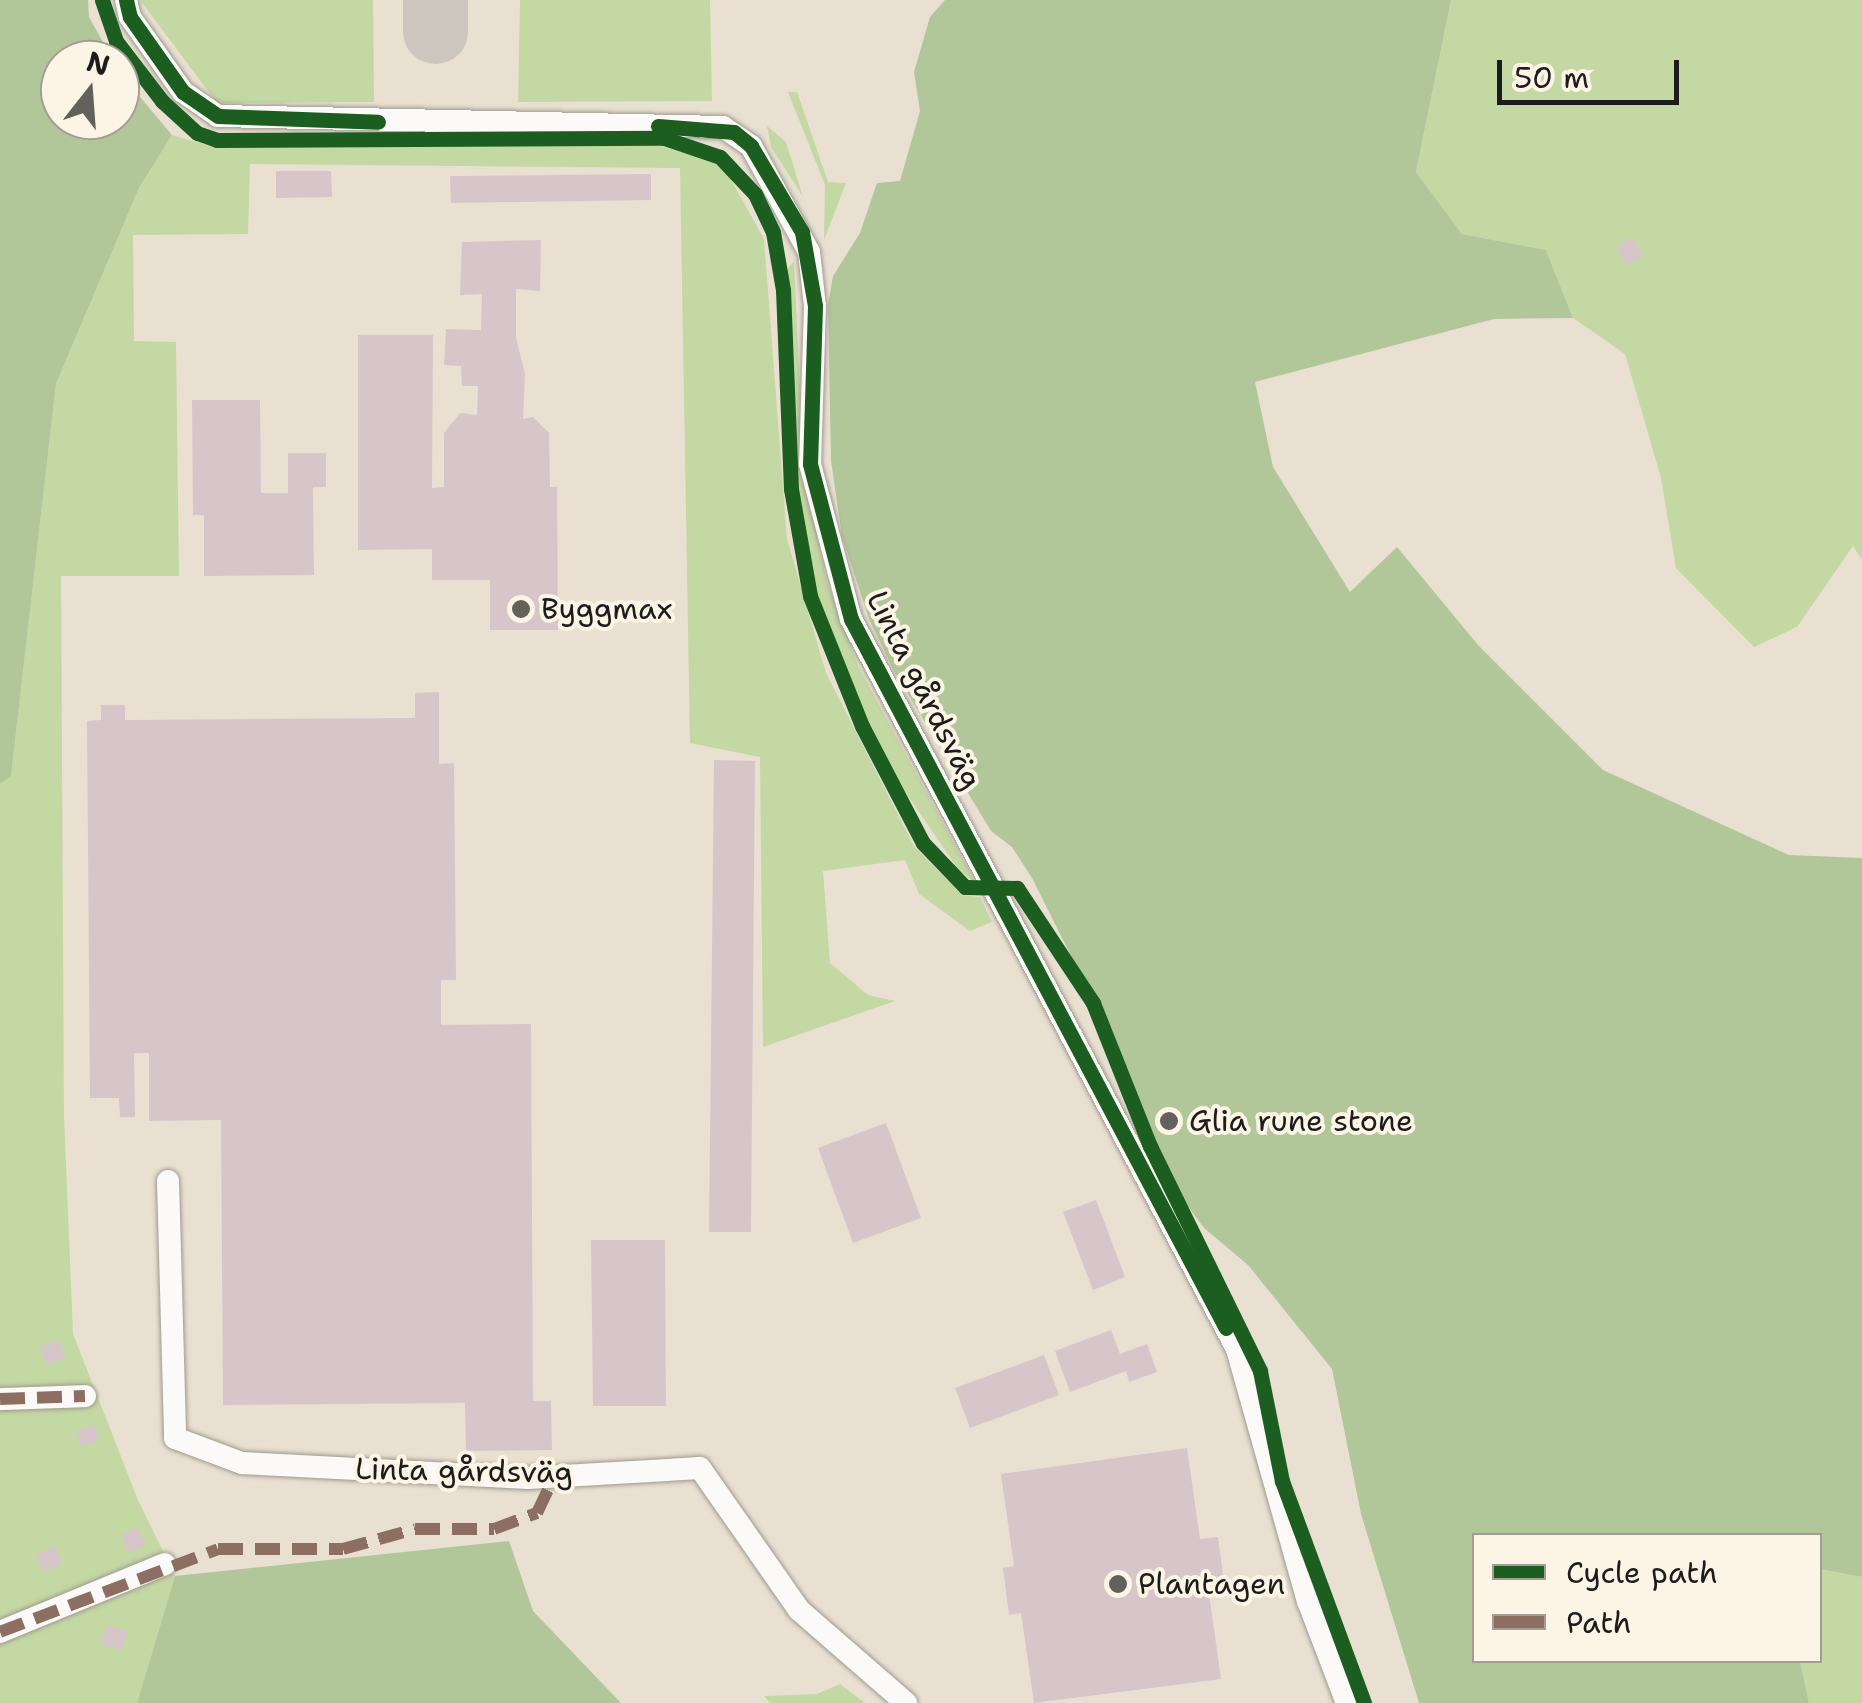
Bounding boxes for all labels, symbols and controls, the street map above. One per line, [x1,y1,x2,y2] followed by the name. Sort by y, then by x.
[40,40,140,140] north arrow
[1502,40,1684,102] scale bar
[82,42,114,85] text: N
[1514,57,1589,98] text: 50 m
[859,585,989,795] street label: Linta gårdsväg
[541,591,673,627] place label: Byggmax
[510,598,532,620] marker: Byggmax
[1189,1103,1413,1139] place label: Glia rune stone
[1158,1110,1180,1132] marker: Glia rune stone
[355,1451,573,1491] street label: Linta gårdsväg
[1472,1533,1822,1663] legend
[1566,1552,1718,1593] text: Cycle path
[1138,1566,1285,1602] place label: Plantagen
[1107,1573,1129,1595] marker: Plantagen
[1566,1602,1632,1643] text: Path

